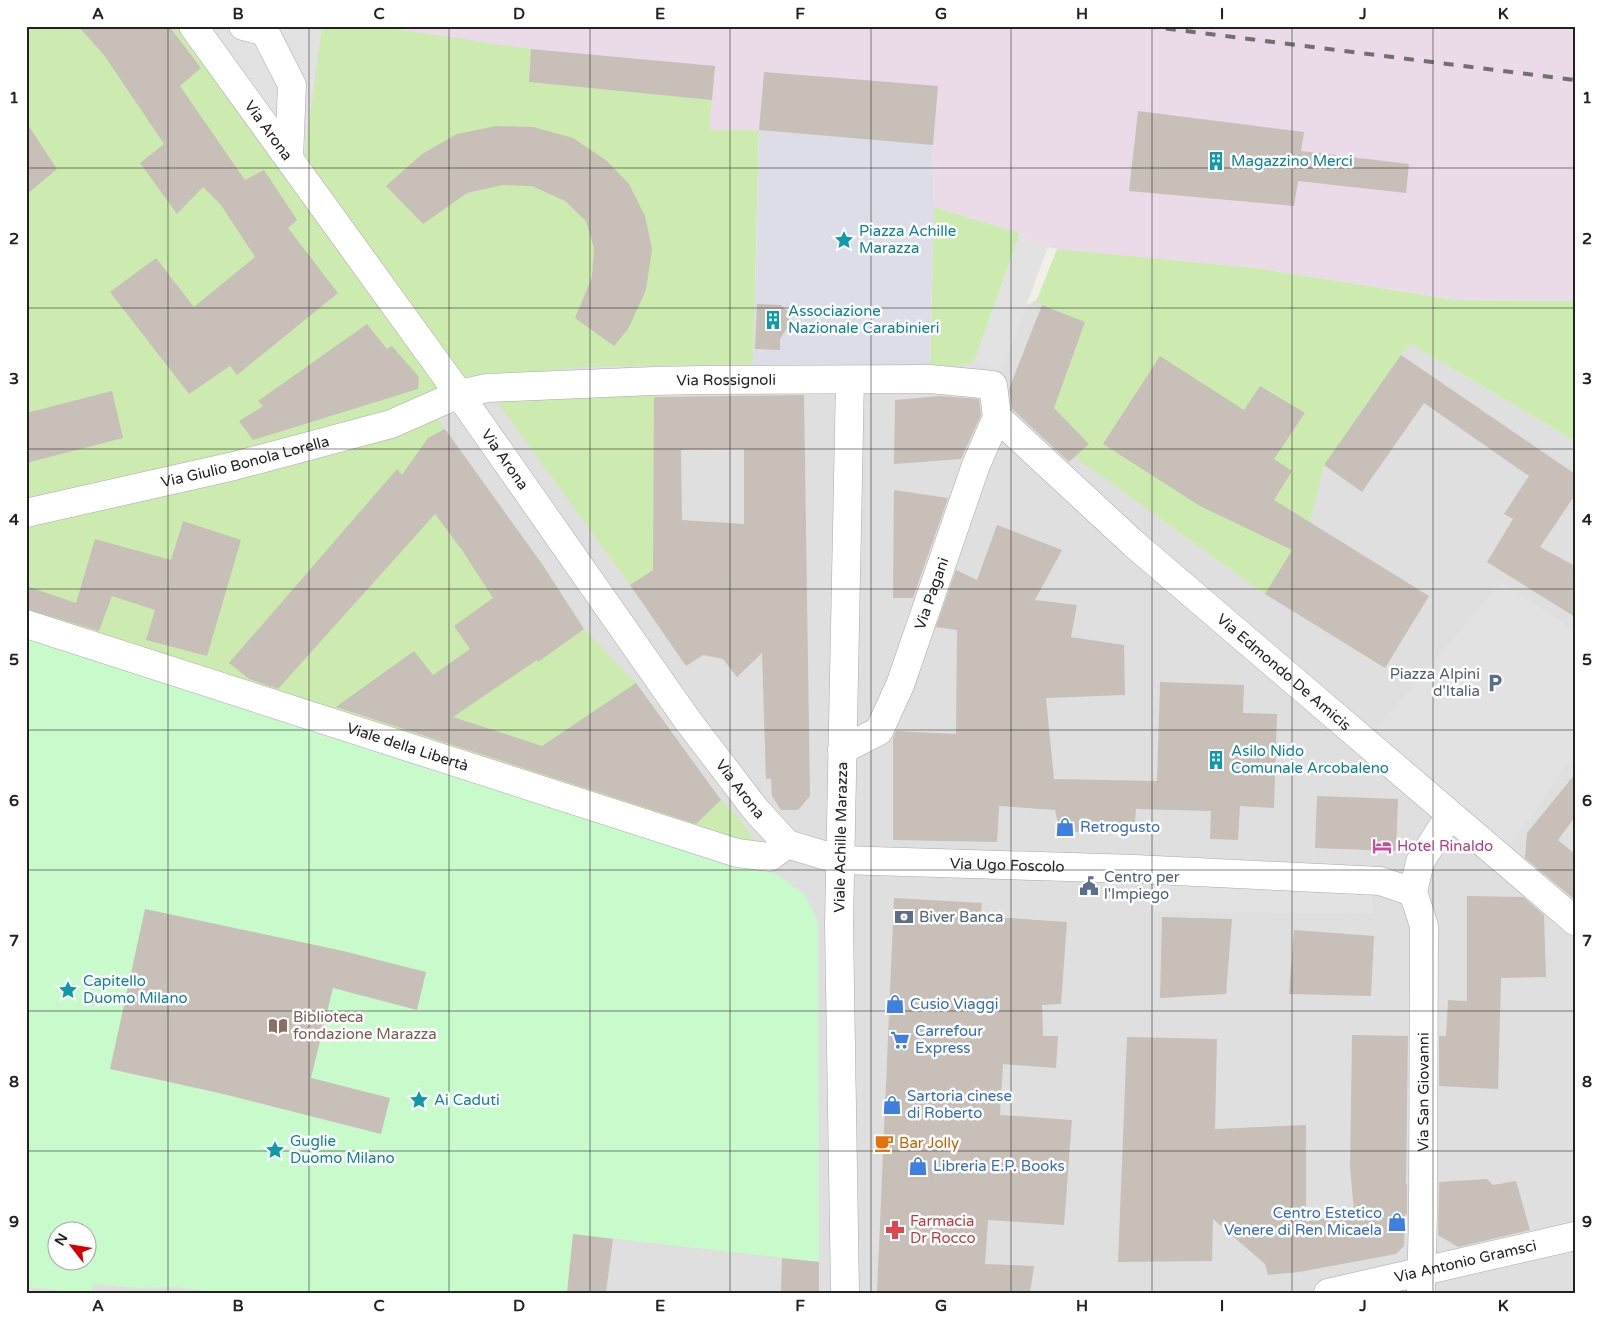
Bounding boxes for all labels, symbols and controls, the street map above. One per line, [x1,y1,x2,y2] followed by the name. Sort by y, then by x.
[92,4,104,24] text: A
[232,4,244,24] text: B
[373,4,385,24] text: C
[513,4,525,24] text: D
[655,4,665,24] text: E
[795,4,805,24] text: F
[935,4,947,24] text: G
[1076,4,1088,24] text: H
[1220,4,1224,24] text: I
[1358,4,1367,24] text: J
[1498,4,1509,24] text: K
[9,88,19,108] text: 1
[1582,88,1592,108] text: 1
[241,97,296,164] street label: Via Arona
[1205,150,1227,172] building icon: Magazzino Merci
[1231,152,1353,170] place label: Magazzino Merci
[859,222,956,257] place label: Piazza Achille Marazza
[9,229,19,249] text: 2
[833,229,855,251] place icon: Piazza Achille Marazza
[1582,229,1592,249] text: 2
[788,302,940,337] place label: Associazione Nazionale Carabinieri
[762,309,784,331] building icon: Associazione Nazionale Carabinieri
[9,369,19,389] text: 3
[1582,369,1592,389] text: 3
[676,371,776,390] street label: Via Rossignoli
[477,426,532,493] street label: Via Arona
[159,432,331,491] street label: Via Giulio Bonola Lorella
[9,510,19,530] text: 4
[1582,510,1592,530] text: 4
[911,555,952,632] street label: Via Pagani
[1213,610,1355,734] street label: Via Edmondo De Amicis
[9,650,19,670] text: 5
[1582,650,1592,670] text: 5
[1390,665,1480,700] place label: Piazza Alpini d'Italia
[1484,672,1506,694] parking icon: Piazza Alpini d'Italia
[345,719,471,775] street label: Viale della Libertà
[1231,742,1389,777] place label: Asilo Nido Comunale Arcobaleno
[1205,749,1227,771] building icon: Asilo Nido Comunale Arcobaleno
[712,756,768,822] street label: Via Arona
[830,761,851,913] street label: Viale Achille Marazza
[9,791,19,811] text: 6
[1582,791,1592,811] text: 6
[1054,816,1076,838] shop icon: Retrogusto
[1080,818,1160,836] place label: Retrogusto
[1371,835,1393,857] hotel icon: Hotel Rinaldo
[1397,837,1493,855] place label: Hotel Rinaldo
[950,854,1065,876] street label: Via Ugo Foscolo
[1104,868,1180,903] place label: Centro per l'Impiego
[1078,875,1100,897] public building icon: Centro per l'Impiego
[893,906,915,928] bank icon: Biver Banca
[919,908,1003,926] place label: Biver Banca
[9,931,19,951] text: 7
[1582,931,1592,951] text: 7
[83,972,188,1007] place label: Capitello Duomo Milano
[57,979,79,1001] place icon: Capitello Duomo Milano
[884,993,906,1015] shop icon: Cusio Viaggi
[910,995,998,1013] place label: Cusio Viaggi
[293,1008,437,1043] place label: Biblioteca fondazione Marazza
[267,1015,289,1037] library icon: Biblioteca fondazione Marazza
[915,1022,983,1057] place label: Carrefour Express
[889,1029,911,1051] supermarket icon: Carrefour Express
[1414,1032,1433,1152] street label: Via San Giovanni
[9,1072,19,1092] text: 8
[1582,1072,1592,1092] text: 8
[907,1087,1012,1122] place label: Sartoria cinese di Roberto
[408,1089,430,1111] place icon: Ai Caduti
[434,1091,500,1109] place label: Ai Caduti
[881,1094,903,1116] shop icon: Sartoria cinese di Roberto
[290,1132,395,1167] place label: Guglie Duomo Milano
[873,1132,895,1154] cafe icon: Bar Jolly
[899,1134,959,1152] place label: Bar Jolly
[264,1139,286,1161] place icon: Guglie Duomo Milano
[907,1155,929,1177] shop icon: Libreria E.P. Books
[933,1157,1065,1175] place label: Libreria E.P. Books
[1224,1204,1382,1239] place label: Centro Estetico Venere di Ren Micaela
[1386,1211,1408,1233] shop icon: Centro Estetico Venere di Ren Micaela
[9,1212,19,1232] text: 9
[910,1212,976,1247] place label: Farmacia Dr Rocco
[1582,1212,1592,1232] text: 9
[884,1219,906,1241] pharmacy icon: Farmacia Dr Rocco
[48,1222,98,1272] north arrow
[51,1230,71,1249] text: N
[1393,1236,1538,1286] street label: Via Antonio Gramsci
[92,1296,104,1316] text: A
[232,1296,244,1316] text: B
[373,1296,385,1316] text: C
[513,1296,525,1316] text: D
[655,1296,665,1316] text: E
[795,1296,805,1316] text: F
[935,1296,947,1316] text: G
[1076,1296,1088,1316] text: H
[1220,1296,1224,1316] text: I
[1358,1296,1367,1316] text: J
[1498,1296,1509,1316] text: K

